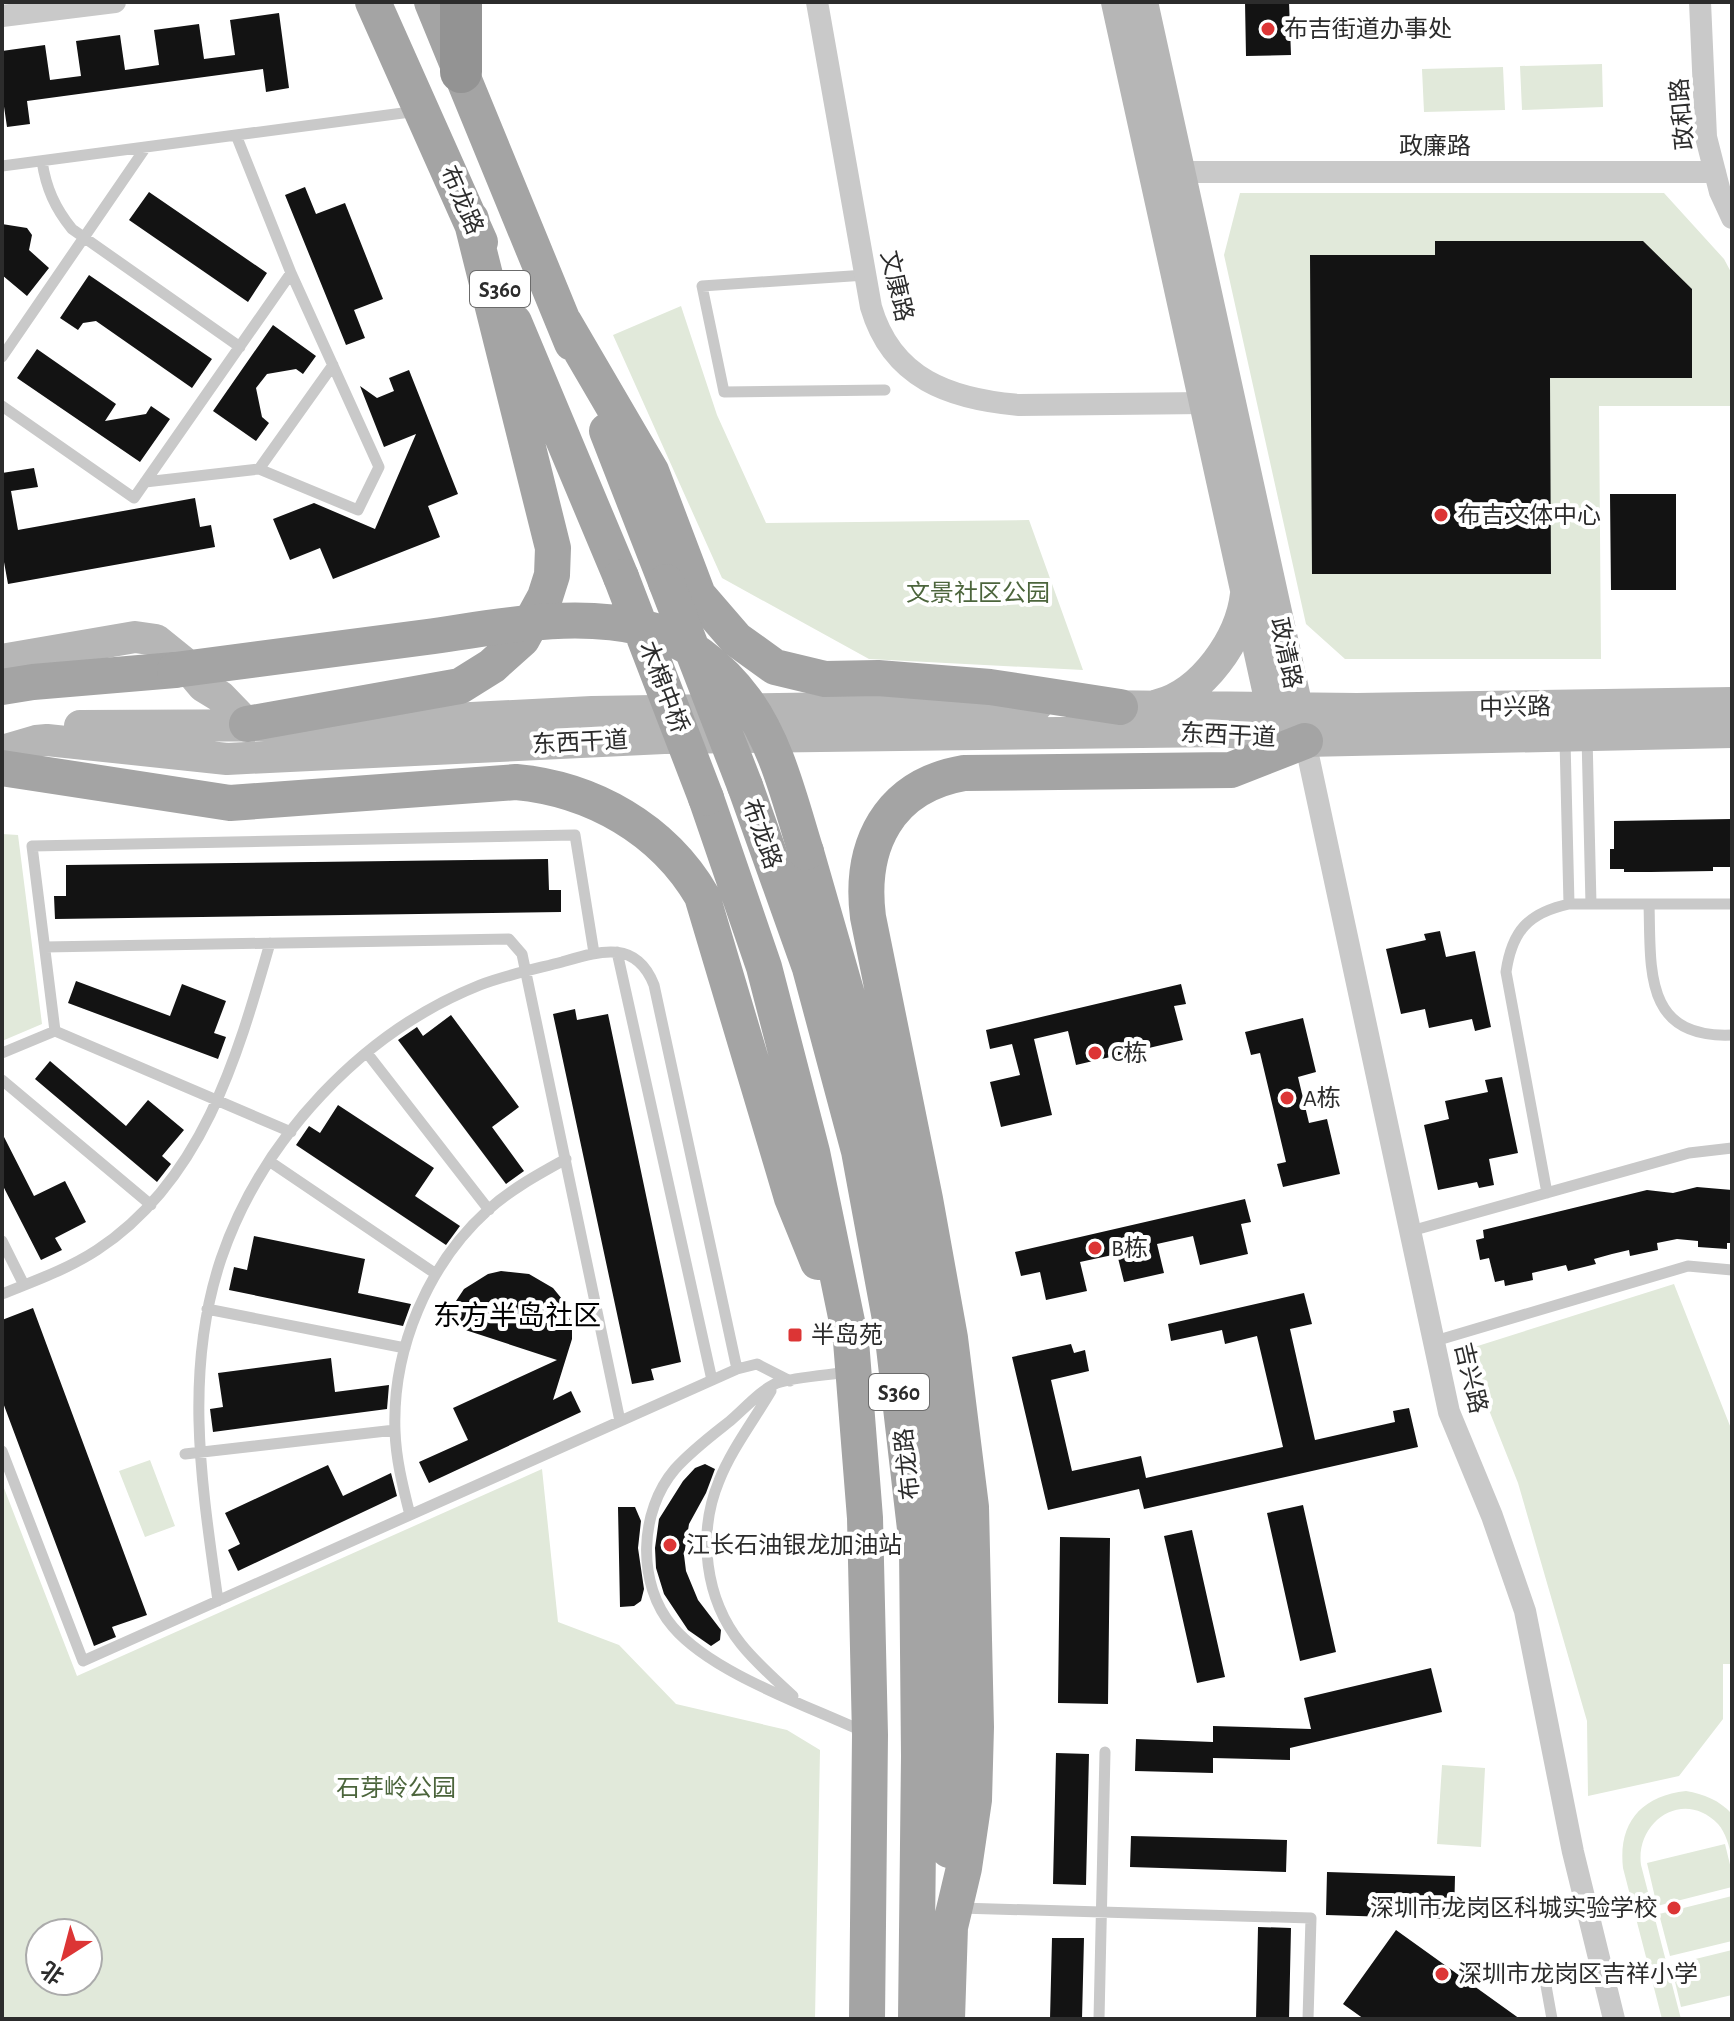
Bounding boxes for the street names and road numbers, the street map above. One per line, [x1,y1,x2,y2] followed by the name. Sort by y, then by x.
[1666,77,1698,151] street label: 政和路
[1399,133,1471,159] street label: 政廉路
[435,162,489,238] street label: 布龙路
[876,248,918,324] street label: 文康路
[470,271,530,307] road number: S360
[1266,615,1306,691] street label: 政清路
[635,638,693,736] street label: 木棉中桥
[1479,693,1551,721] street label: 中兴路
[1179,720,1277,750] street label: 东西干道
[531,727,629,757] street label: 东西干道
[737,796,787,872] street label: 布龙路
[1450,1340,1492,1416] street label: 吉兴路
[869,1374,929,1410] road number: S360
[890,1427,924,1501] street label: 布龙路

